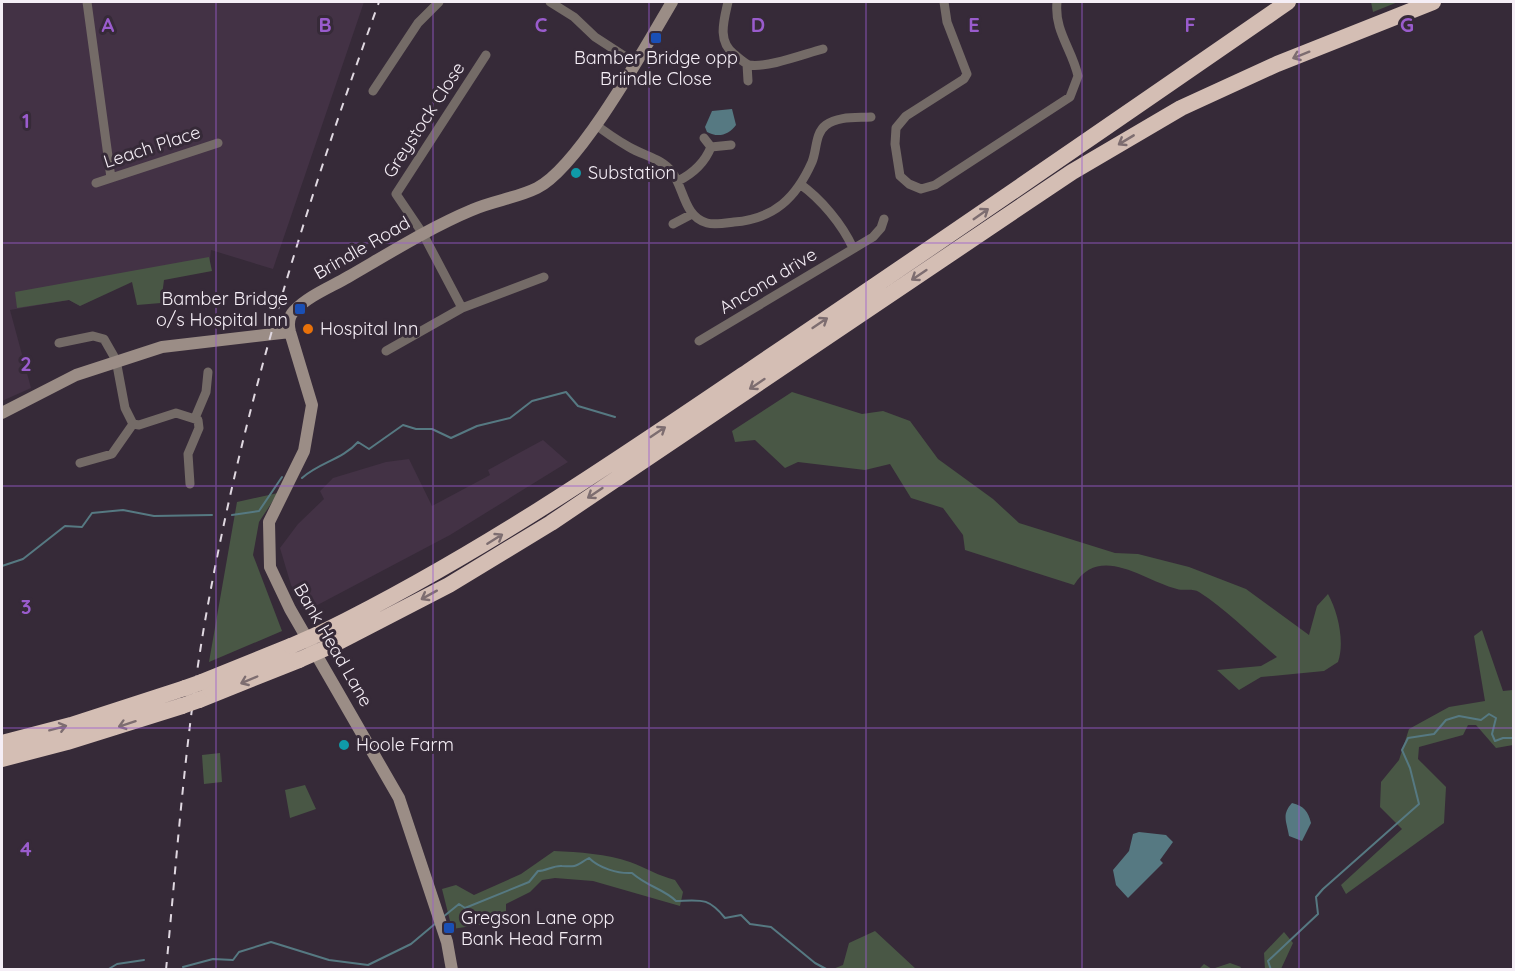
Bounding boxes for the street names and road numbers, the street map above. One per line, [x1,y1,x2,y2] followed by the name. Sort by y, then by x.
[378,57,470,182] street label: Greystock Close
[101,120,203,173] street label: Leach Place
[309,211,414,284] street label: Brindle Road
[715,242,821,319] street label: Ancona drive
[289,579,378,711] street label: Bank Head Lane

